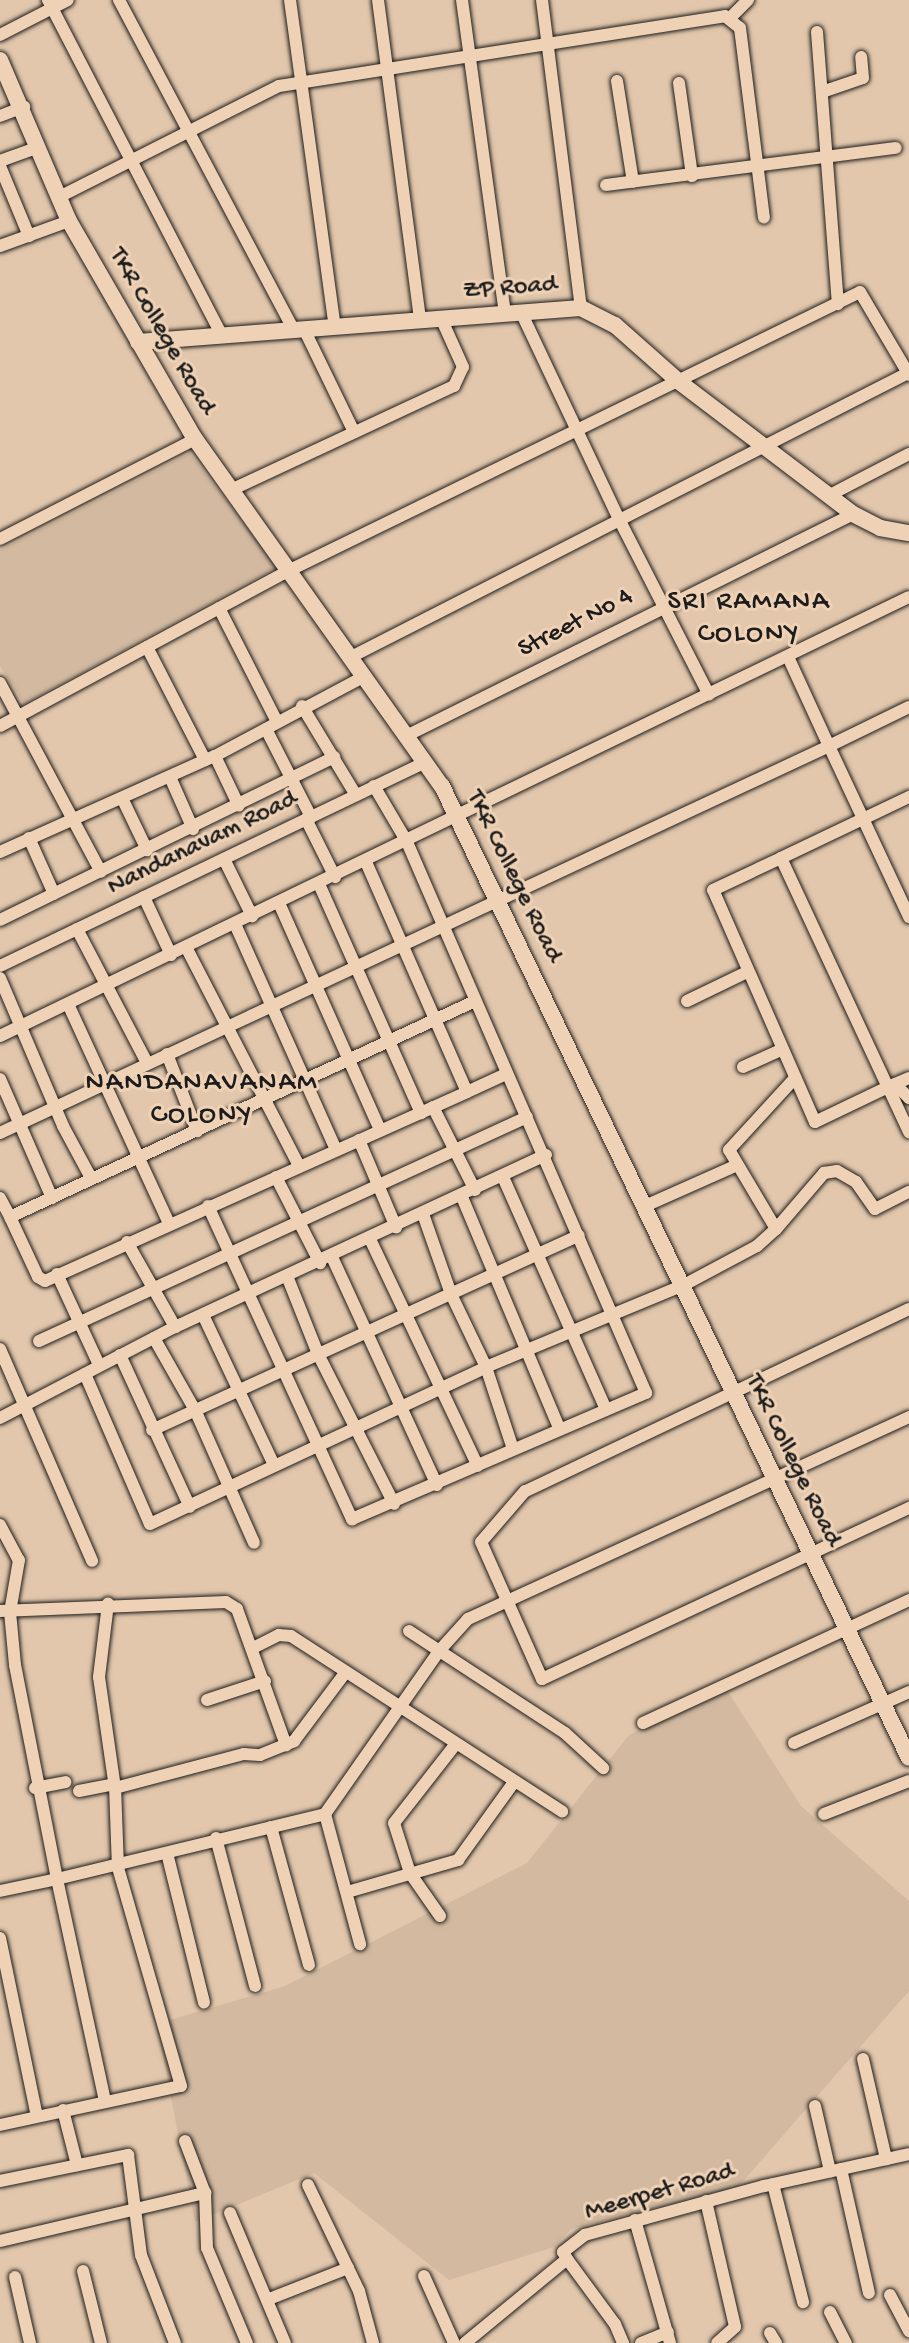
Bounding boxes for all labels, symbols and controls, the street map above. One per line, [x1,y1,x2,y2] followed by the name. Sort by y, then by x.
[101,243,221,421] street label: TKR College Road
[462,270,558,308] street label: ZP Road
[513,582,639,666] street label: Street No 4
[668,586,830,652] district label: SRI RAMANA COLONY
[103,784,303,904] street label: Nandanavam Road
[458,786,568,968] street label: TKR College Road
[86,1067,318,1133] district label: NANDANAVANAM COLONY
[737,1370,847,1552] street label: TKR College Road
[582,2157,738,2229] street label: Meerpet Road

